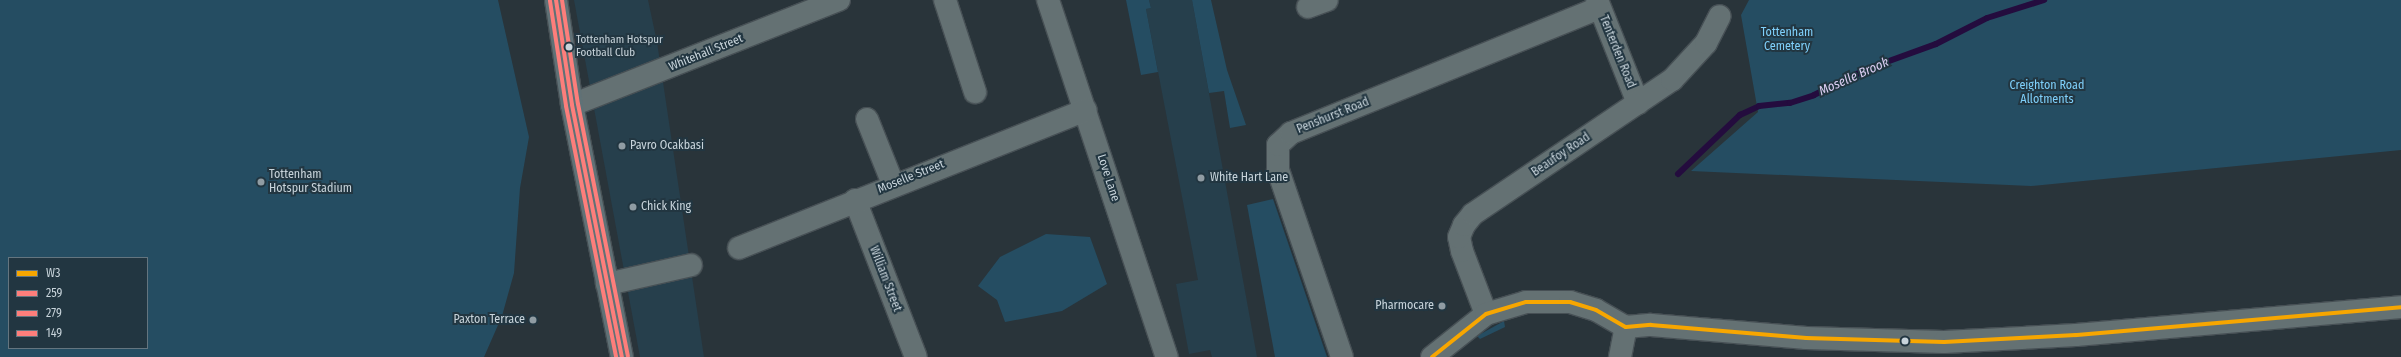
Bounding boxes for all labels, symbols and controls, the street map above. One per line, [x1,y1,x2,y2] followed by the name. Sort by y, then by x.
[1596,14,1638,90] street label: Tenterden Road
[1761,26,1813,54] park label: Tottenham Cemetery
[667,32,745,74] street label: Whitehall Street
[576,34,663,60] place label: Tottenham Hotspur Football Club
[564,42,574,52] marker: Tottenham Hotspur Football Club
[1817,55,1891,99] water label: Moselle Brook
[2010,79,2084,107] park label: Creighton Road Allotments
[1295,95,1371,137] street label: Penshurst Road
[1529,130,1593,180] street label: Beaufoy Road
[630,139,704,153] place label: Pavro Ocakbasi
[617,141,627,151] marker: Pavro Ocakbasi
[1094,153,1122,203] street label: Love Lane
[876,157,946,197] street label: Moselle Street
[269,168,352,196] place label: Tottenham Hotspur Stadium
[1210,171,1288,185] place label: White Hart Lane
[1195,172,1207,184] marker: White Hart Lane
[256,177,266,187] marker: Tottenham Hotspur Stadium
[641,200,691,214] place label: Chick King
[628,202,638,212] marker: Chick King
[866,244,904,314] street label: William Street
[8,257,148,349] legend
[46,266,60,280] text: W3
[46,286,62,300] text: 259
[1375,299,1434,313] place label: Pharmocare
[1437,301,1447,311] marker: Pharmocare
[46,306,62,320] text: 279
[453,313,525,327] place label: Paxton Terrace
[528,315,538,325] marker: Paxton Terrace
[46,326,62,340] text: 149
[1900,336,1910,346] unlabelled marker

